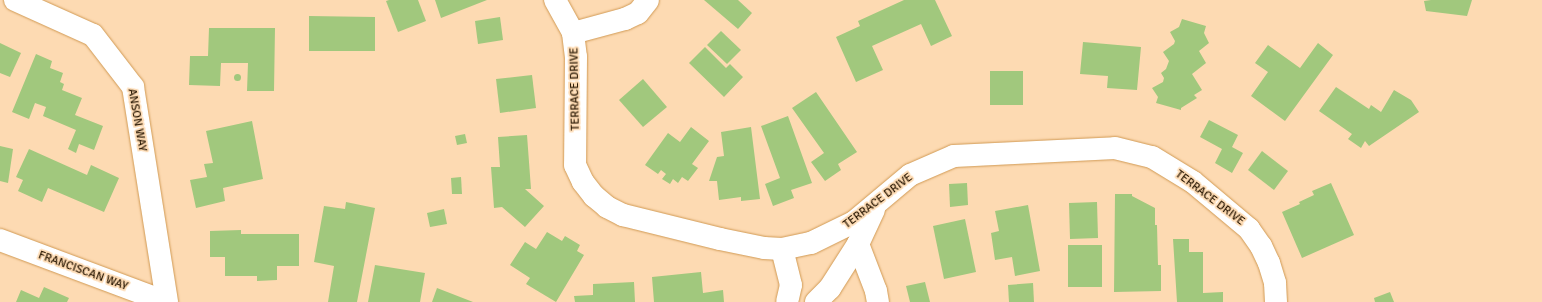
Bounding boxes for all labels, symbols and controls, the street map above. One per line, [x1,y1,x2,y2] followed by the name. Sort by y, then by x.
[567,47,583,131] street label: TERRACE DRIVE
[124,88,150,152] street label: ANSON WAY
[1172,167,1248,229] street label: TERRACE DRIVE
[840,170,916,232] street label: TERRACE DRIVE
[36,248,130,294] street label: FRANCISCAN WAY

